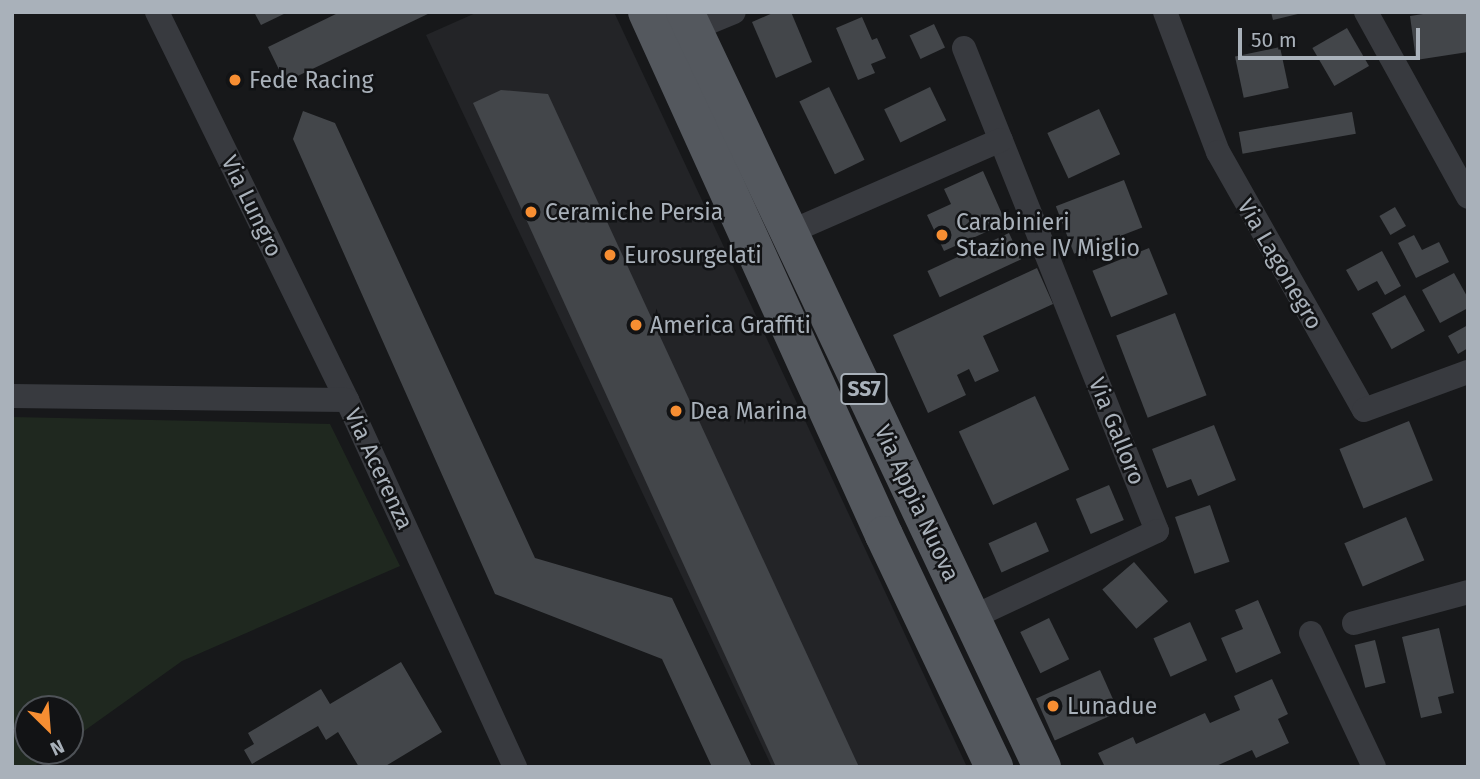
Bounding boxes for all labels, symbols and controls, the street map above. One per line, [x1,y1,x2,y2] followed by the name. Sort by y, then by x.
[1242,14,1424,58] scale bar
[1251,27,1297,53] text: 50 m
[249,66,374,94] place label: Fede Racing
[227,72,243,88] marker: Fede Racing
[216,151,288,261] street label: Via Lungro
[1232,194,1328,334] street label: Via Lagonegro
[545,198,723,226] place label: Ceramiche Persia
[523,204,539,220] marker: Ceramiche Persia
[956,208,1140,262] place label: Carabinieri Stazione IV Miglio
[934,227,950,243] marker: Carabinieri Stazione IV Miglio
[624,241,762,269] place label: Eurosurgelati
[602,247,618,263] marker: Eurosurgelati
[650,311,811,339] place label: America Graffiti
[628,317,644,333] marker: America Graffiti
[840,372,888,406] road number: SS7
[1083,373,1151,489] street label: Via Galloro
[690,397,807,425] place label: Dea Marina
[668,403,684,419] marker: Dea Marina
[339,404,419,534] street label: Via Acerenza
[869,420,965,586] street label: Via Appia Nuova
[1067,692,1157,720] place label: Lunadue
[14,695,84,765] north arrow
[1045,698,1061,714] marker: Lunadue
[47,735,68,761] text: N

